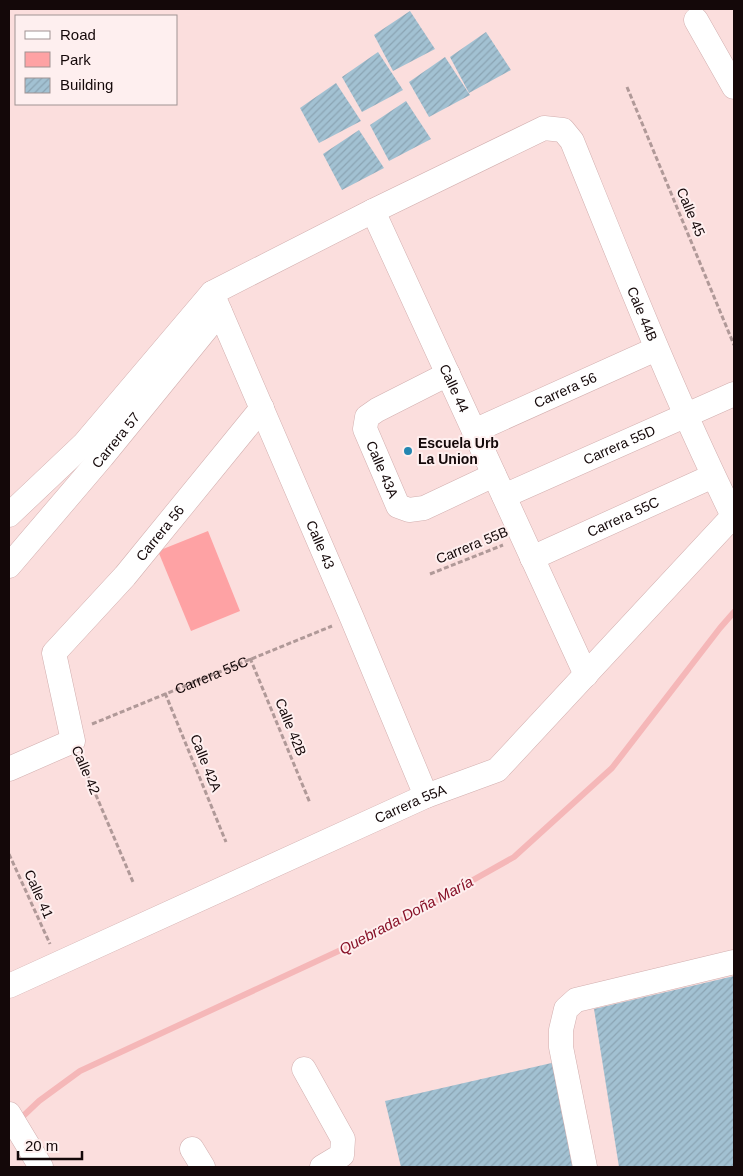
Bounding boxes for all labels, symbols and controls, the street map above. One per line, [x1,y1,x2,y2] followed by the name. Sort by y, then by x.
[15,15,178,105] legend
[60,26,96,43] text: Road
[60,51,91,68] text: Park
[60,76,113,93] text: Building
[674,185,708,239] street label: Calle 45
[624,284,661,344] street label: Cale 44B
[436,362,472,415] street label: Calle 44
[531,369,599,411] street label: Carrera 56
[88,409,143,471] street label: Carrera 57
[581,422,658,468] street label: Carrera 55D
[418,435,499,467] place label: Escuela Urb La Union
[363,438,402,501] street label: Calle 43A
[402,445,414,457] marker: Escuela Urb La Union
[585,494,662,540] street label: Carrera 55C
[133,502,188,564] street label: Carrera 56
[303,518,338,572] street label: Calle 43
[434,523,510,567] street label: Carrera 55B
[173,653,250,697] street label: Carrera 55C
[272,696,310,758] street label: Calle 42B
[187,732,225,795] street label: Calle 42A
[69,743,103,797] street label: Calle 42
[372,781,449,826] street label: Carrera 55A
[21,867,57,921] street label: Calle 41
[336,872,476,958] water label: Quebrada Doña María
[18,1128,81,1160] scale bar
[25,1137,58,1154] text: 20 m

